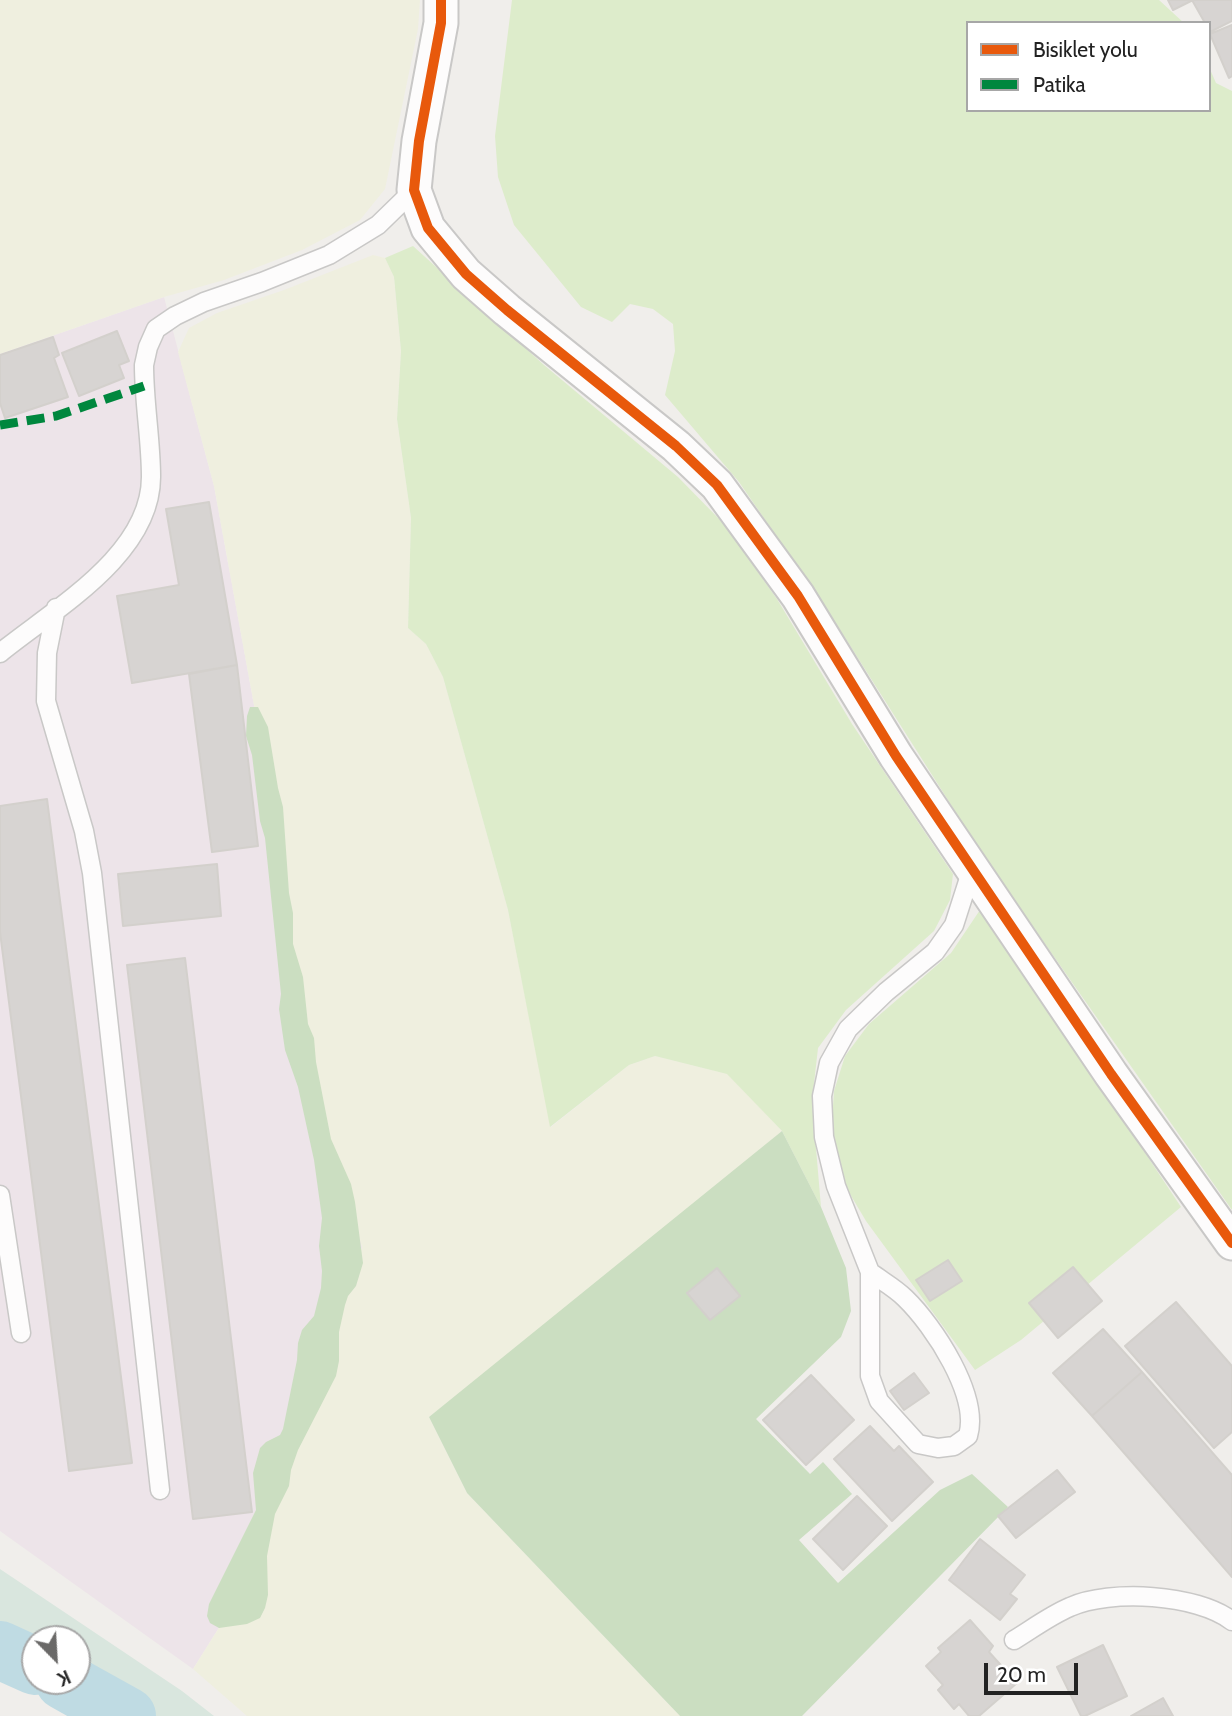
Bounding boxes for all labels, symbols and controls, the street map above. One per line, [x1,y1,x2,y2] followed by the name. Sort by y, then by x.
[966,21,1211,112] legend
[1033,37,1138,62] text: Bisiklet yolu
[1033,72,1086,97] text: Patika
[21,1625,91,1695] north arrow
[987,1650,1082,1694] scale bar
[997,1662,1046,1687] text: 20 m
[54,1665,74,1691] text: K

